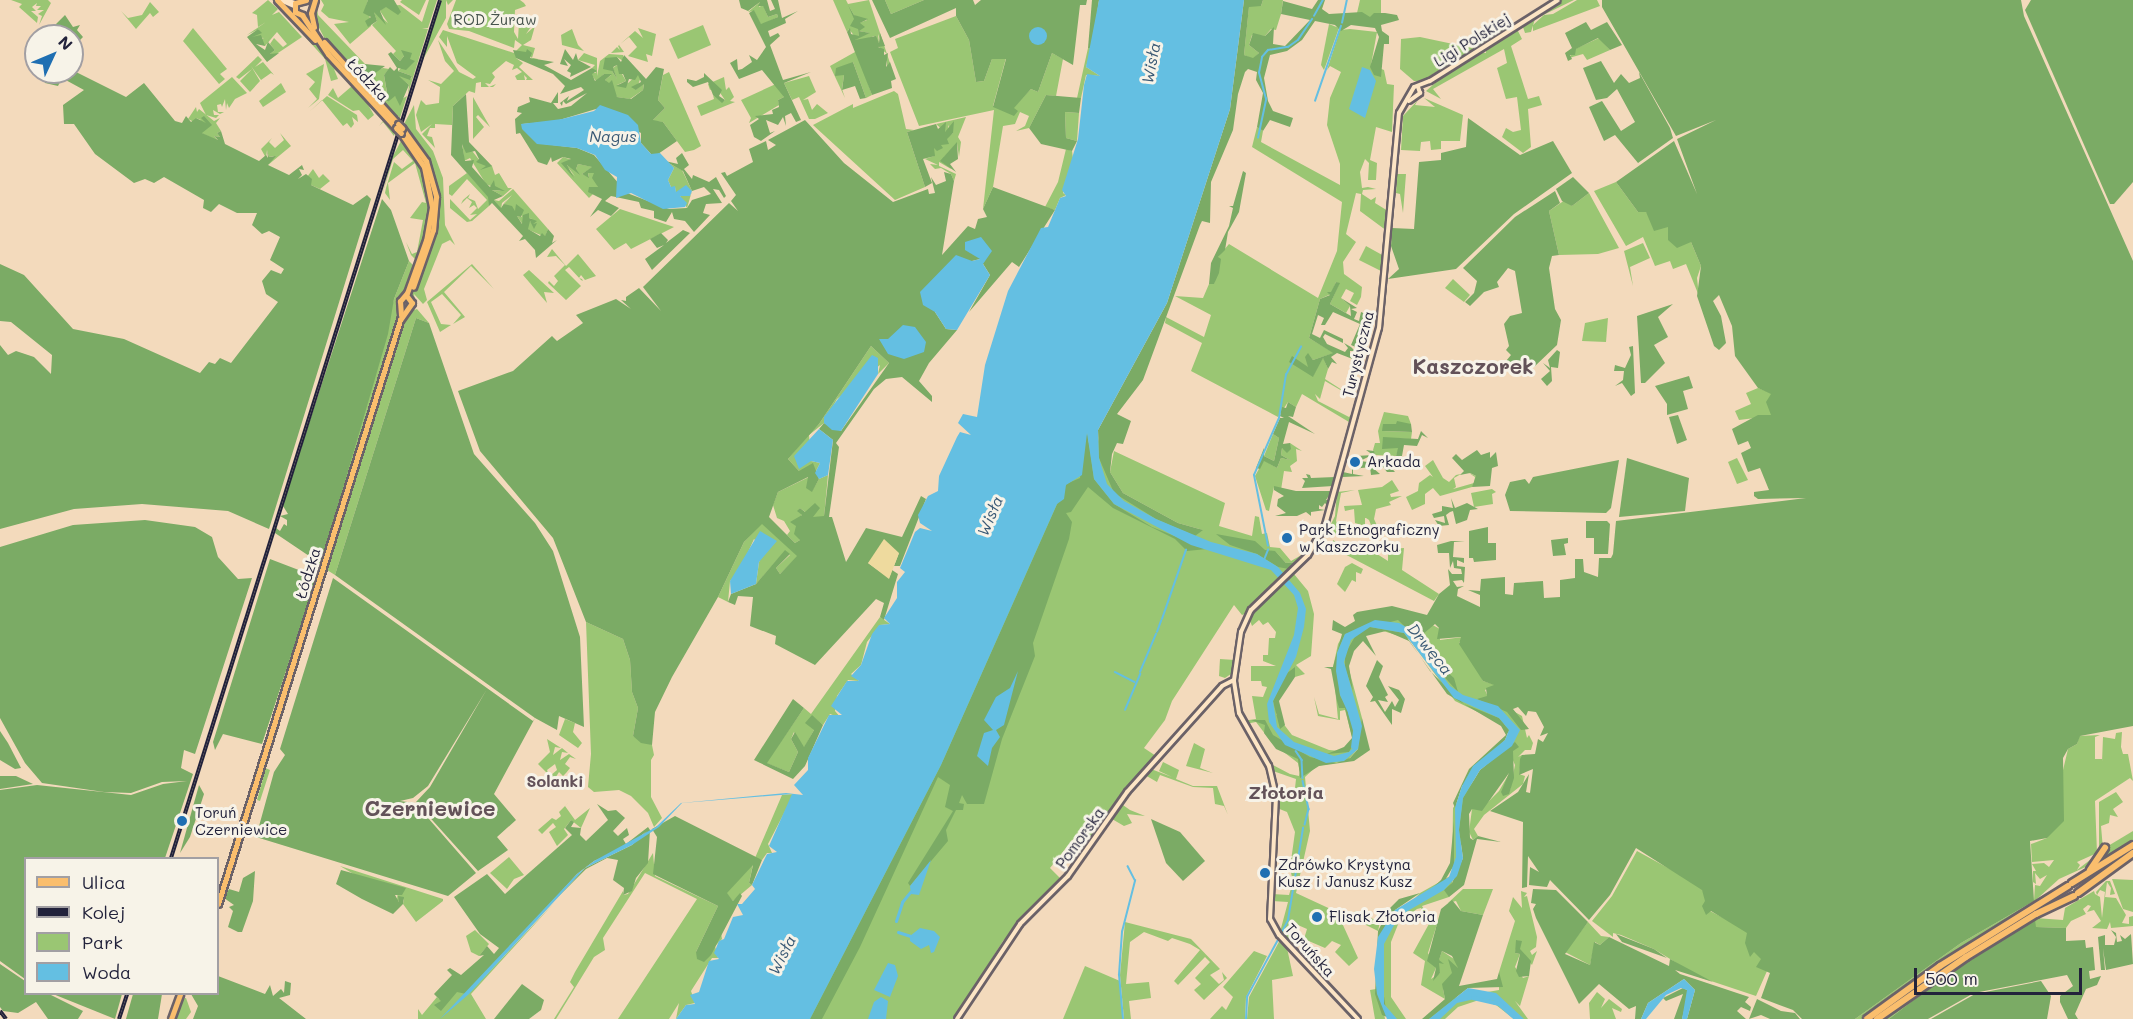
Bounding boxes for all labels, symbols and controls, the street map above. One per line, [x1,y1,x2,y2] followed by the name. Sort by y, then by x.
[1431,9,1513,71] street label: Ligi Polskiej
[453,11,537,29] park label: ROD Żuraw
[24,24,84,84] north arrow
[54,31,78,54] text: N
[1138,41,1164,85] water label: Wisła
[344,55,392,105] street label: Łódzka
[589,126,637,146] water label: Nagus
[1339,309,1377,399] street label: Turystyczna
[1412,353,1534,379] district label: Kaszczorek
[1367,453,1421,471] place label: Arkada
[1348,455,1362,469] marker: Arkada
[973,493,1007,539] water label: Wisła
[1299,520,1440,555] place label: Park Etnograficzny w Kaszczorku
[1280,531,1294,545] marker: Park Etnograficzny w Kaszczorku
[292,546,324,600] street label: Łódzka
[1403,619,1457,679] water label: Drwęca
[526,771,584,791] district label: Solanki
[1248,781,1324,803] district label: Złotoria
[365,795,495,821] district label: Czerniewice
[195,803,287,838] place label: Toruń Czerniewice
[1052,804,1108,872] street label: Pomorska
[173,812,191,830] marker: Toruń Czerniewice
[1278,855,1413,890] place label: Zdrówko Krystyna Kusz i Janusz Kusz
[24,857,219,995] legend
[1256,864,1274,882] marker: Zdrówko Krystyna Kusz i Janusz Kusz
[82,870,126,894] text: Ulica
[82,900,125,924] text: Kolej
[1329,908,1436,926] place label: Flisak Złotoria
[1310,910,1324,924] marker: Flisak Złotoria
[1281,919,1339,981] street label: Toruńska
[82,930,123,954] text: Park
[764,932,800,978] water label: Wisła
[1917,956,2085,994] scale bar
[82,960,131,984] text: Woda
[1925,966,1978,990] text: 500 m

